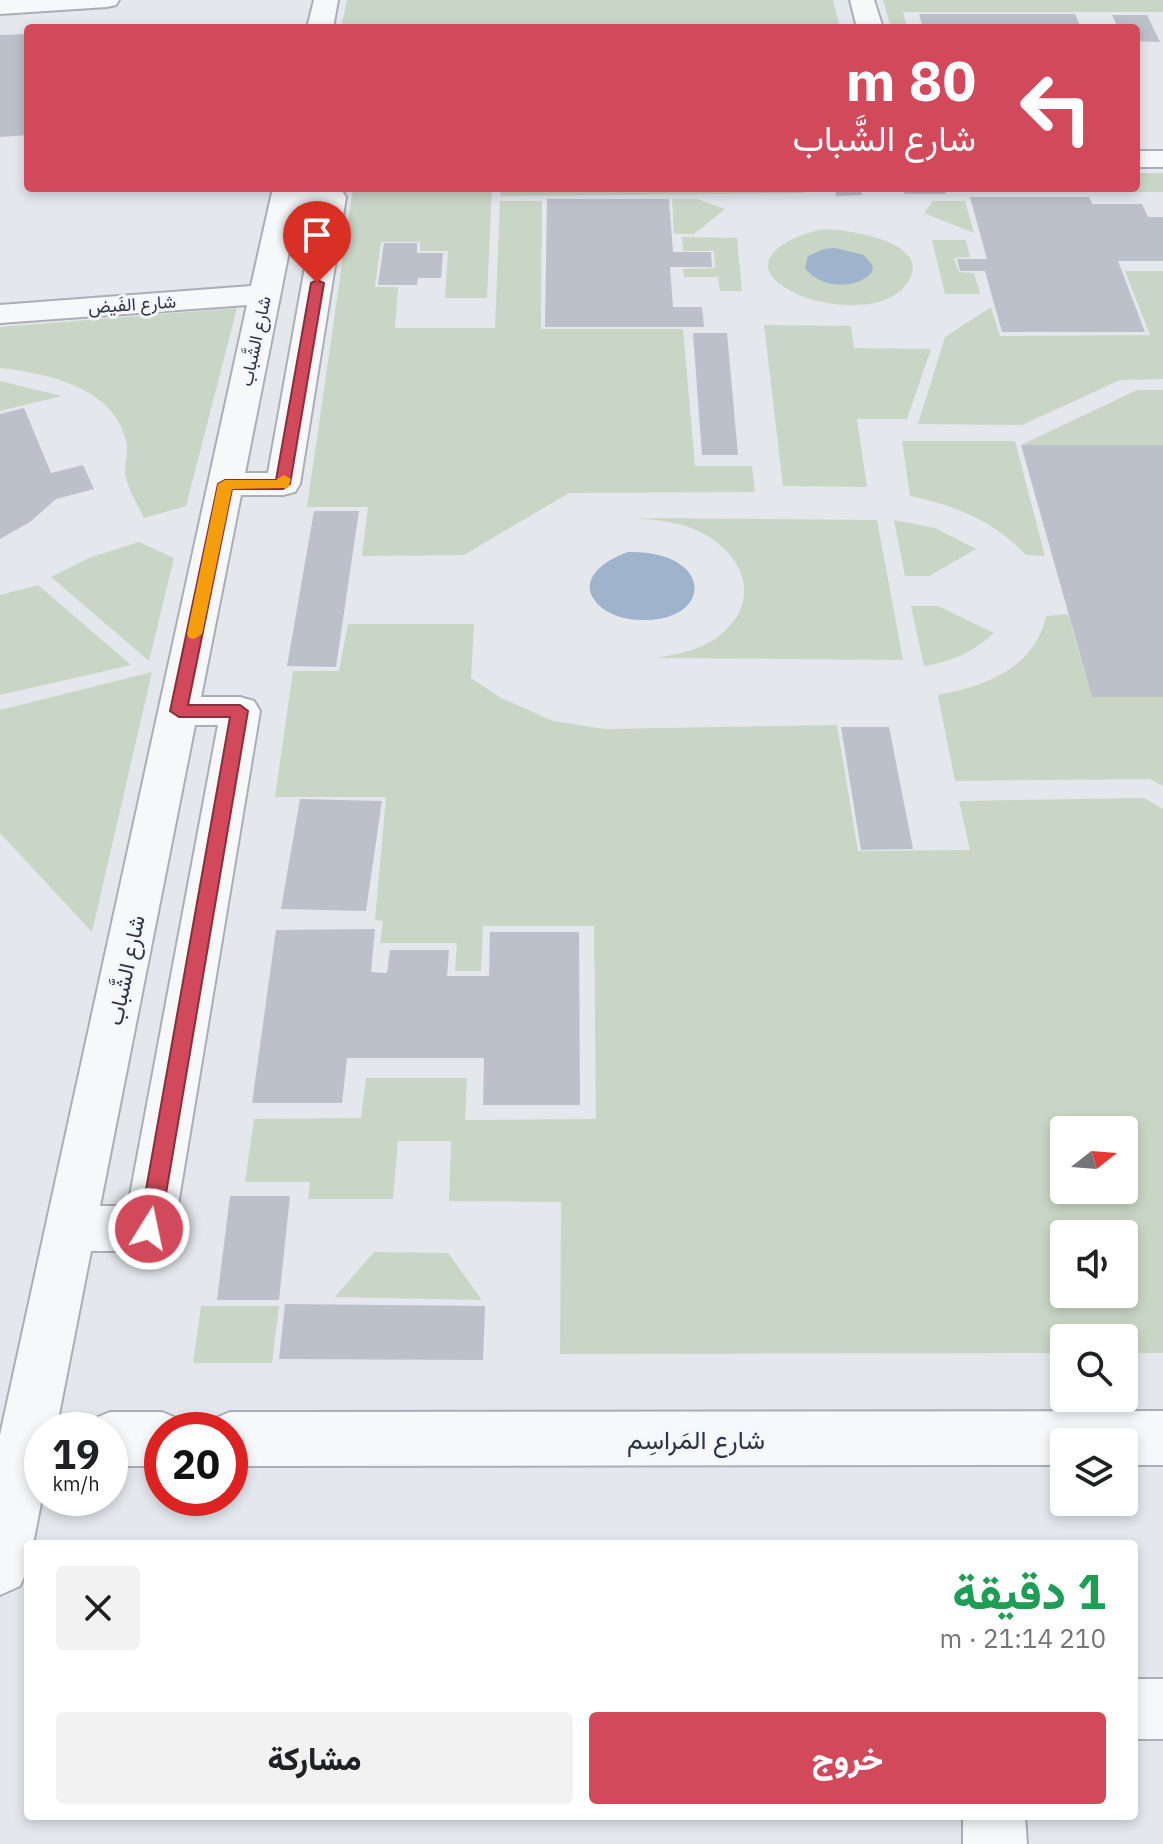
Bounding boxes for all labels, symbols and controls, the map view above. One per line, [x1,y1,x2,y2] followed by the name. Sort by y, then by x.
[846,44,976,116] text: 80 m
[1004,56,1108,160] icon: left
[793,114,976,161] text: شارع الشَّباب
[283,201,351,283] pin
[295,213,339,257] icon: arrive
[87,289,177,320] street label: شارع الفَيض
[233,294,277,388] street label: شارع الشَّباب
[99,912,152,1028] street label: شارع الشَّباب
[1050,1116,1138,1204] north arrow
[1050,1116,1138,1516] map controls
[107,1187,191,1271] position arrow
[1050,1220,1138,1308] button: sound
[1050,1324,1138,1412] button: search
[144,1412,248,1516] speed limit sign: 20
[627,1422,765,1458] street label: شارع المَراسِم
[52,1428,100,1480] text: 19
[1050,1428,1138,1516] button: layers
[52,1470,100,1497] text: km/h
[952,1560,1106,1622] text: 1 دقيقة
[56,1566,140,1650] button: close
[940,1621,1106,1655] text: 210 m · 21:14
[56,1712,573,1804] button: مشاركة
[589,1712,1106,1804] button: خروج

